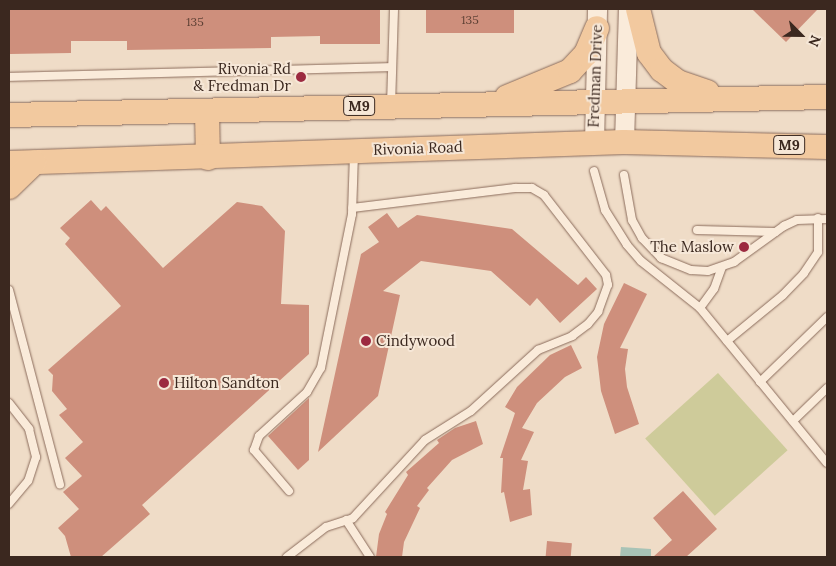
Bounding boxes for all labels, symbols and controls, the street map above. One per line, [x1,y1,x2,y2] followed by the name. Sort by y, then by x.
[776,10,826,60] north arrow
[461,13,479,27] house number: 135
[186,15,204,29] house number: 135
[584,24,606,128] street label: Fredman Drive
[804,32,825,49] text: N
[193,59,291,94] place label: Rivonia Rd & Fredman Dr
[295,71,307,83] marker: Rivonia Rd & Fredman Dr
[343,94,375,118] road number: M9
[773,134,805,156] road number: M9
[373,137,463,159] street label: Rivonia Road
[650,238,734,256] place label: The Maslow
[738,241,750,253] marker: The Maslow
[376,332,455,350] place label: Cindywood
[360,335,372,347] marker: Cindywood
[174,374,279,392] place label: Hilton Sandton
[158,377,170,389] marker: Hilton Sandton

